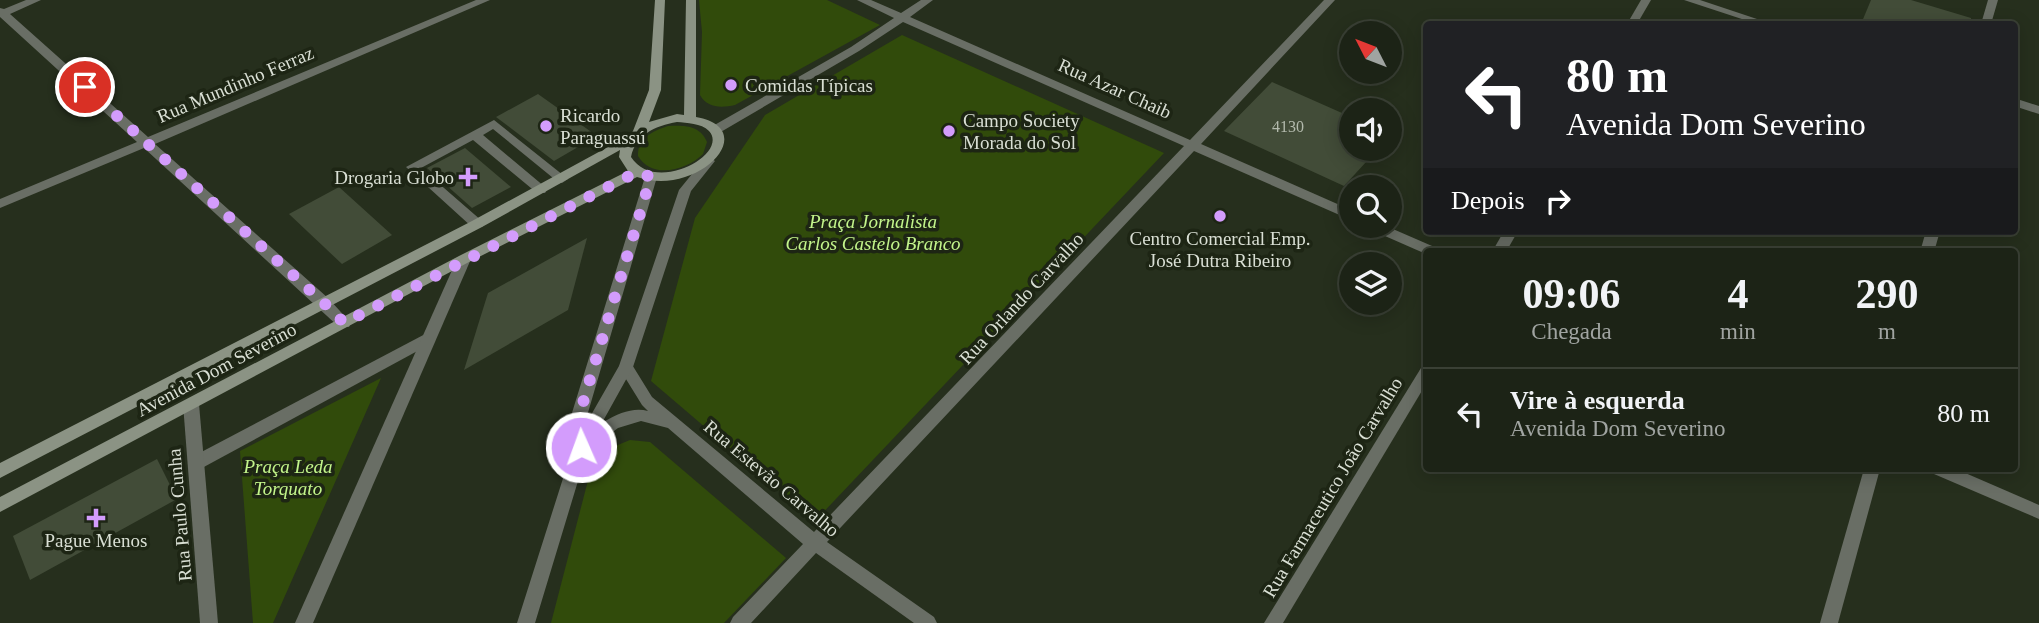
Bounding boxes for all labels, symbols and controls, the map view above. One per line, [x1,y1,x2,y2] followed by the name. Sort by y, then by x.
[1339,21,1402,84] north arrow
[1339,21,1402,315] map controls
[154,42,317,127] street label: Rua Mundinho Ferraz
[1566,48,1668,103] text: 80 m
[1451,49,1542,140] icon: left
[1055,54,1175,123] street label: Rua Azar Chaib
[55,57,115,117] pin
[66,68,104,106] icon: arrive
[745,75,873,96] place label: Comidas Típicas
[723,77,739,93] marker: Comidas Típicas
[1339,98,1402,161] button: sound
[560,105,646,148] place label: Ricardo Paraguassú
[1566,106,1866,142] text: Avenida Dom Severino
[963,110,1080,153] place label: Campo Society Morada do Sol
[538,118,554,134] marker: Ricardo Paraguassú
[1272,118,1304,135] house number: 4130
[941,123,957,139] marker: Campo Society Morada do Sol
[334,167,454,188] place label: Drogaria Globo
[460,169,476,185] marker: Drogaria Globo
[1339,175,1402,238] button: search
[1539,182,1577,220] icon: right
[1451,186,1525,215] text: Depois
[1212,208,1228,224] marker: Centro Comercial Emp. José Dutra Ribeiro
[785,211,961,254] park label: Praça Jornalista Carlos Castelo Branco
[955,228,1088,368] street label: Rua Orlando Carvalho
[1130,228,1310,271] place label: Centro Comercial Emp. José Dutra Ribeiro
[1339,252,1402,315] button: layers
[1523,271,1621,317] text: 09:06
[1727,271,1748,317] text: 4
[1855,271,1918,317] text: 290
[133,318,300,420] street label: Avenida Dom Severino
[1531,319,1612,344] text: Chegada
[1720,319,1756,344] text: min
[1878,319,1896,344] text: m
[1258,374,1407,601] street label: Rua Farmaceutico João Carvalho
[1510,386,1685,415] text: Vire à esquerda
[1451,395,1489,433] icon: left
[1937,399,1990,428] text: 80 m
[544,410,618,484] position arrow
[700,416,844,541] street label: Rua Estevão Carvalho
[1510,416,1725,441] text: Avenida Dom Severino
[163,447,196,582] street label: Rua Paulo Cunha
[242,456,333,499] park label: Praça Leda Torquato
[88,510,104,526] marker: Pague Menos
[45,530,147,551] place label: Pague Menos

